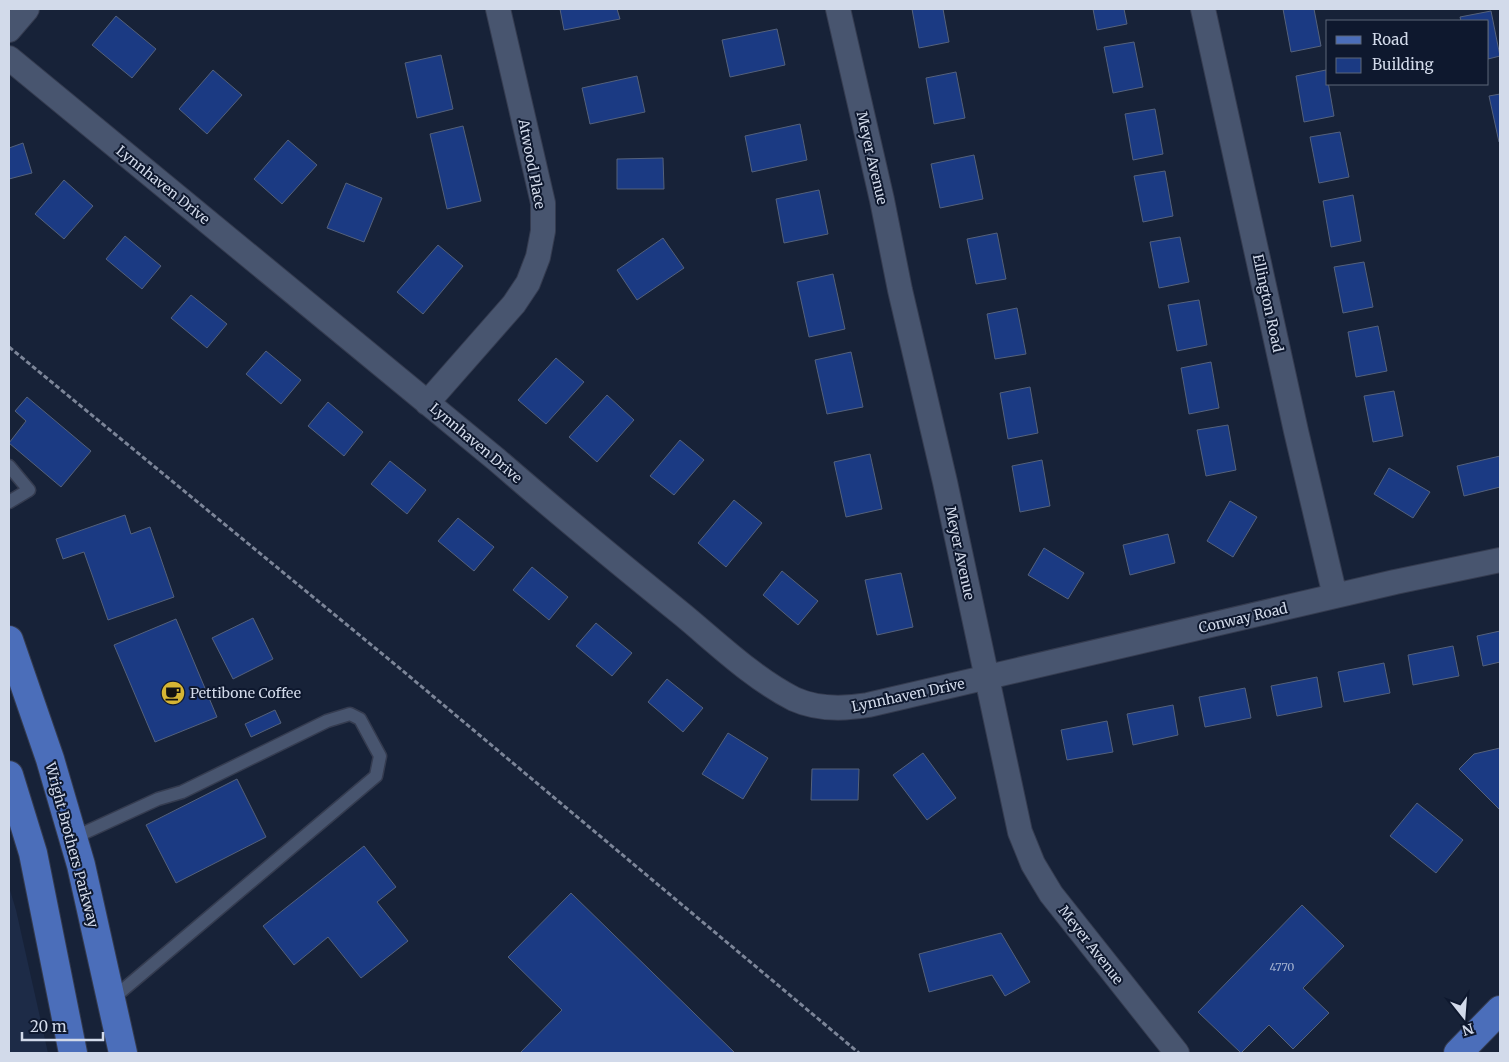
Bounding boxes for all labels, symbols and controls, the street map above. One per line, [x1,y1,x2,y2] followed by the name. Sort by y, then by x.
[1326,20,1489,85] legend
[1372,30,1408,49] text: Road
[1372,55,1434,74] text: Building
[853,110,891,206] street label: Meyer Avenue
[514,117,550,210] street label: Atwood Place
[113,142,213,228] street label: Lynnhaven Drive
[1249,252,1287,354] street label: Ellington Road
[426,399,526,487] street label: Lynnhaven Drive
[941,505,979,601] street label: Meyer Avenue
[1197,599,1290,637] street label: Conway Road
[850,674,966,716] street label: Lynnhaven Drive
[160,680,186,706] cafe icon: Pettibone Coffee
[190,684,301,702] place label: Pettibone Coffee
[41,759,103,930] street label: Wright Brothers Parkway
[1055,902,1127,988] street label: Meyer Avenue
[1270,960,1294,974] house number: 4770
[1439,992,1489,1042] north arrow
[22,1010,104,1042] scale bar
[30,1017,67,1036] text: 20 m
[1460,1019,1476,1040] text: N

